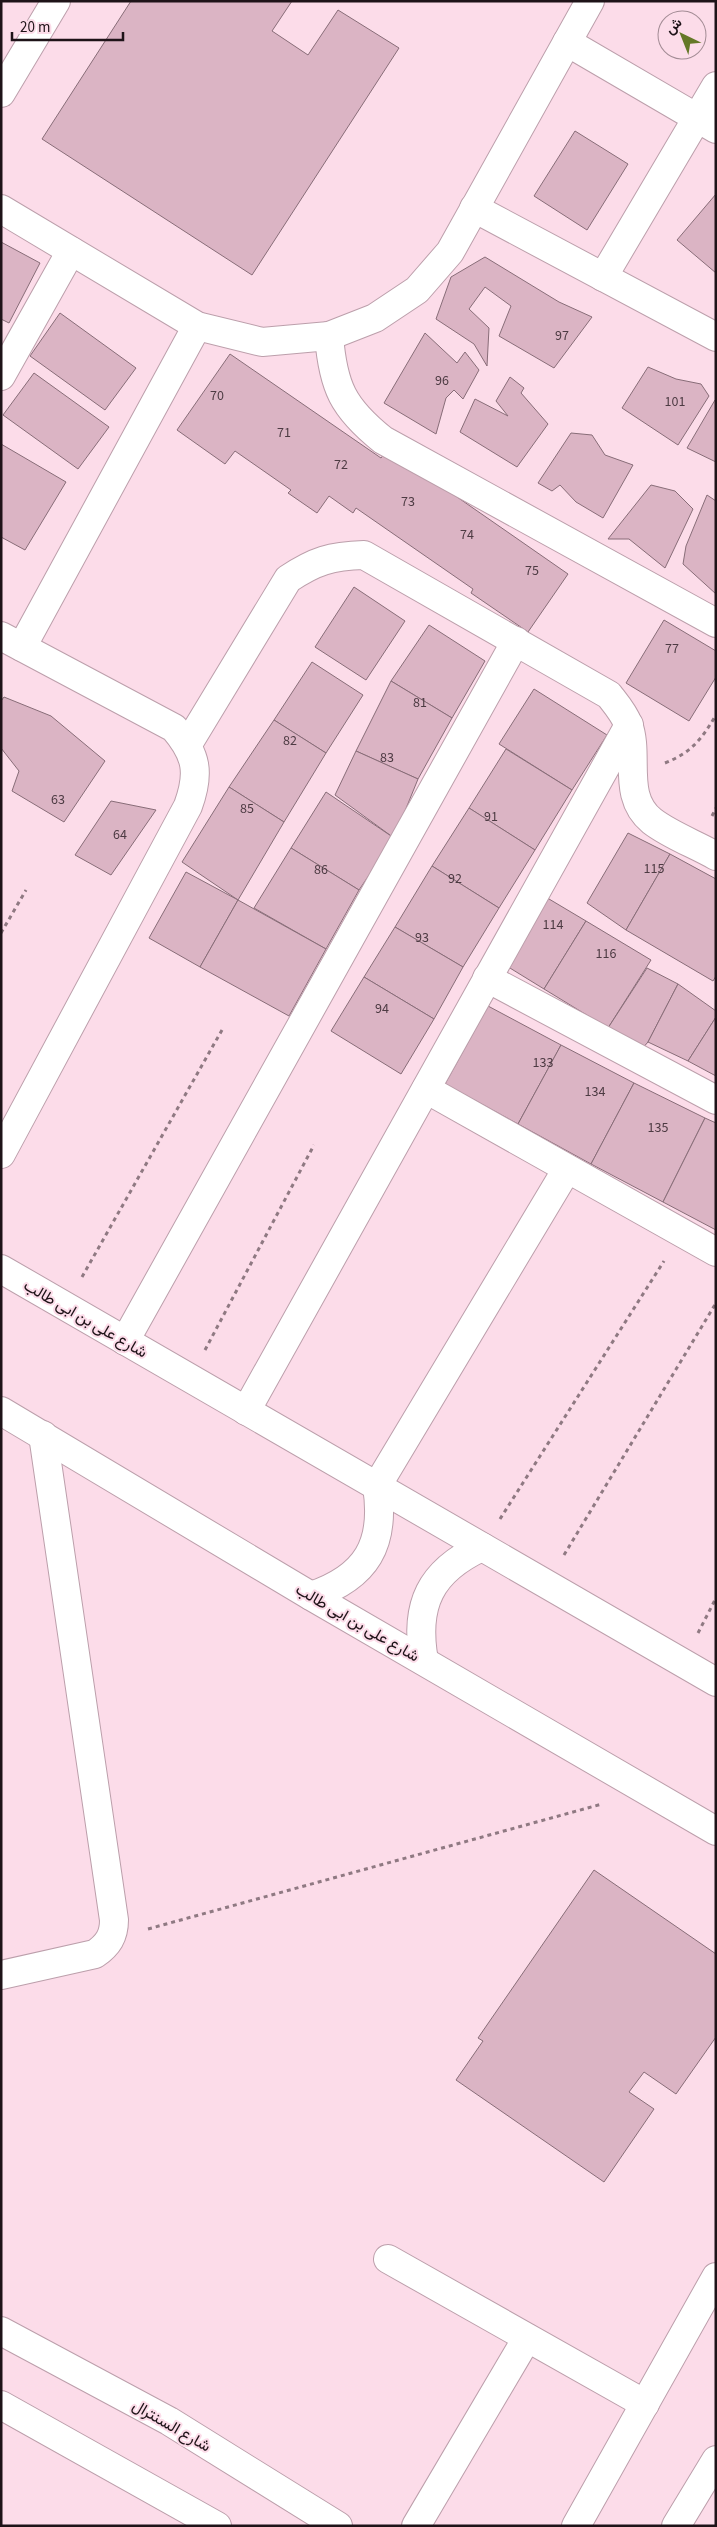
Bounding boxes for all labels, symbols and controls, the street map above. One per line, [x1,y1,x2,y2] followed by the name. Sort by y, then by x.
[12,10,124,42] scale bar
[657,10,707,60] north arrow
[661,13,687,39] text: ش
[20,17,50,38] text: 20 m
[555,326,569,346] house number: 97
[435,371,449,391] house number: 96
[210,386,224,406] house number: 70
[665,392,685,412] house number: 101
[277,423,291,443] house number: 71
[334,455,348,475] house number: 72
[401,492,415,512] house number: 73
[460,525,474,545] house number: 74
[525,561,539,581] house number: 75
[665,639,679,659] house number: 77
[413,693,427,713] house number: 81
[283,731,297,751] house number: 82
[380,748,394,768] house number: 83
[51,790,65,810] house number: 63
[240,799,254,819] house number: 85
[484,807,498,827] house number: 91
[113,825,127,845] house number: 64
[644,859,664,879] house number: 115
[314,860,328,880] house number: 86
[448,869,462,889] house number: 92
[543,915,563,935] house number: 114
[415,928,429,948] house number: 93
[596,944,616,964] house number: 116
[375,999,389,1019] house number: 94
[533,1053,553,1073] house number: 133
[585,1082,605,1102] house number: 134
[648,1118,668,1138] house number: 135
[20,1274,151,1363] street label: شارع على بن ابى طالب
[292,1578,423,1667] street label: شارع على بن ابى طالب
[128,2394,215,2457] street label: شارع السنترال

